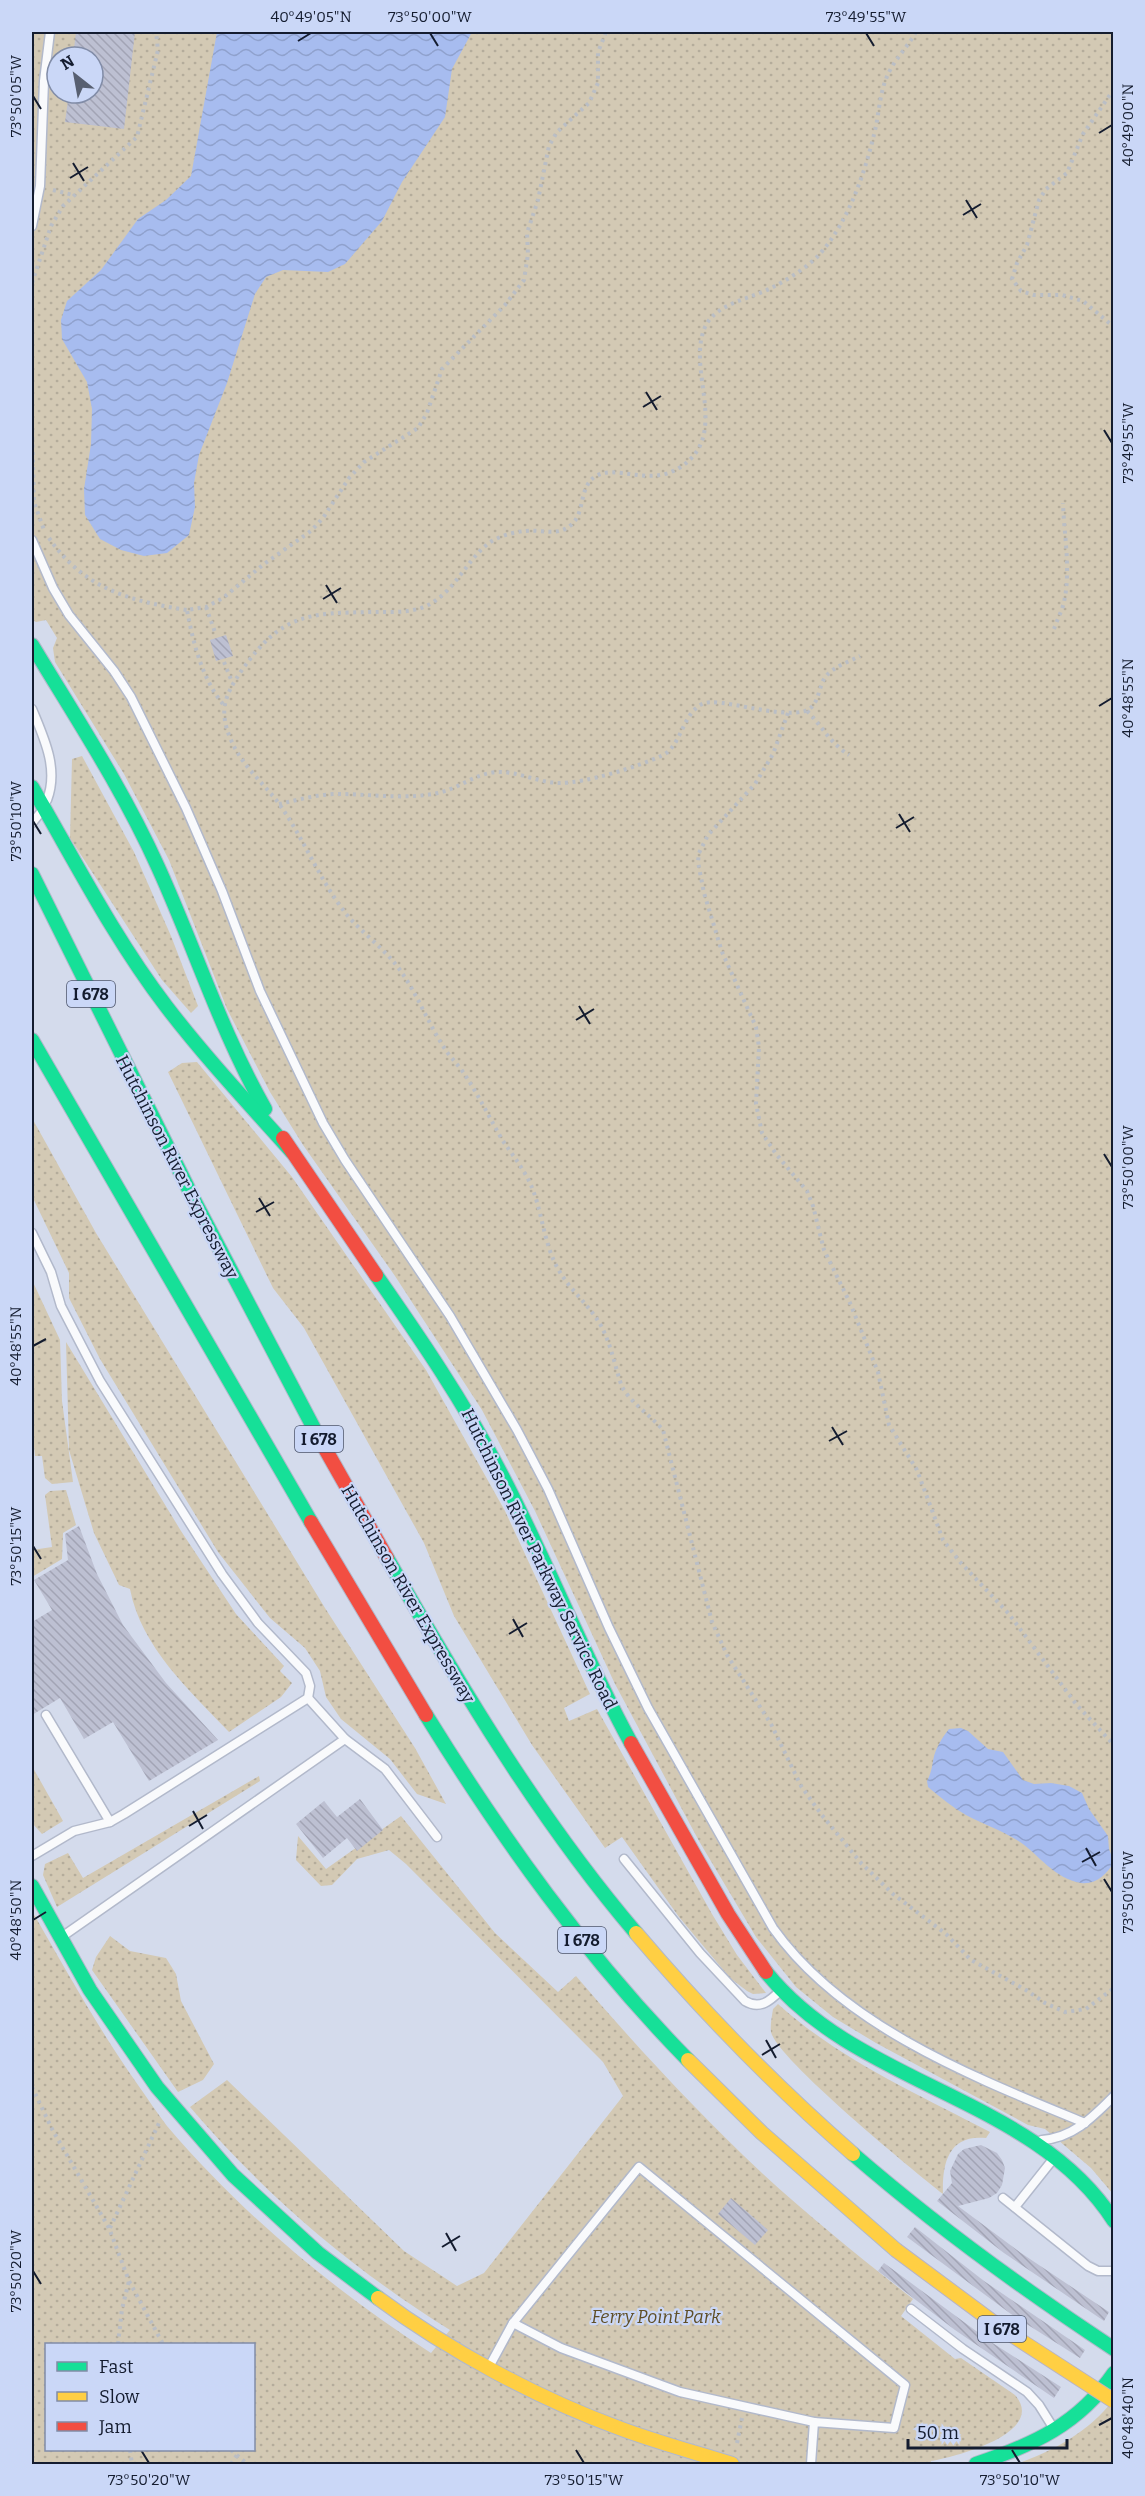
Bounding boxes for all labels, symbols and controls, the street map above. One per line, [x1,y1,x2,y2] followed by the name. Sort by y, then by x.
[270,8,352,26] text: 40°49'05"N
[388,8,473,26] text: 73°50'00"W
[826,8,907,26] text: 73°49'55"W
[45,45,105,105] north arrow
[57,51,78,74] text: N
[7,54,25,137] text: 73°50'05"W
[1119,84,1137,166] text: 40°49'00"N
[1119,402,1137,483] text: 73°49'55"W
[1119,658,1137,738] text: 40°48'55"N
[7,780,25,861] text: 73°50'10"W
[67,981,115,1007] road number: I 678
[111,1052,243,1283] street label: Hutchinson River Expressway
[1119,1124,1137,1209] text: 73°50'00"W
[7,1306,25,1386] text: 40°48'55"N
[456,1405,622,1713] street label: Hutchinson River Parkway Service Road
[295,1426,343,1452] road number: I 678
[336,1481,480,1707] street label: Hutchinson River Expressway
[7,1506,25,1585] text: 73°50'15"W
[1119,1850,1137,1933] text: 73°50'05"W
[7,1879,25,1960] text: 40°48'50"N
[558,1927,606,1953] road number: I 678
[7,2229,25,2312] text: 73°50'20"W
[591,2306,721,2328] park label: Ferry Point Park
[978,2316,1026,2342] road number: I 678
[45,2343,255,2451] legend
[99,2356,134,2378] text: Fast
[1119,2377,1137,2459] text: 40°48'40"N
[99,2386,140,2408] text: Slow
[908,2412,1067,2450] scale bar
[98,2416,132,2438] text: Jam
[917,2422,959,2444] text: 50 m
[108,2471,191,2489] text: 73°50'20"W
[545,2471,624,2489] text: 73°50'15"W
[980,2471,1061,2489] text: 73°50'10"W

